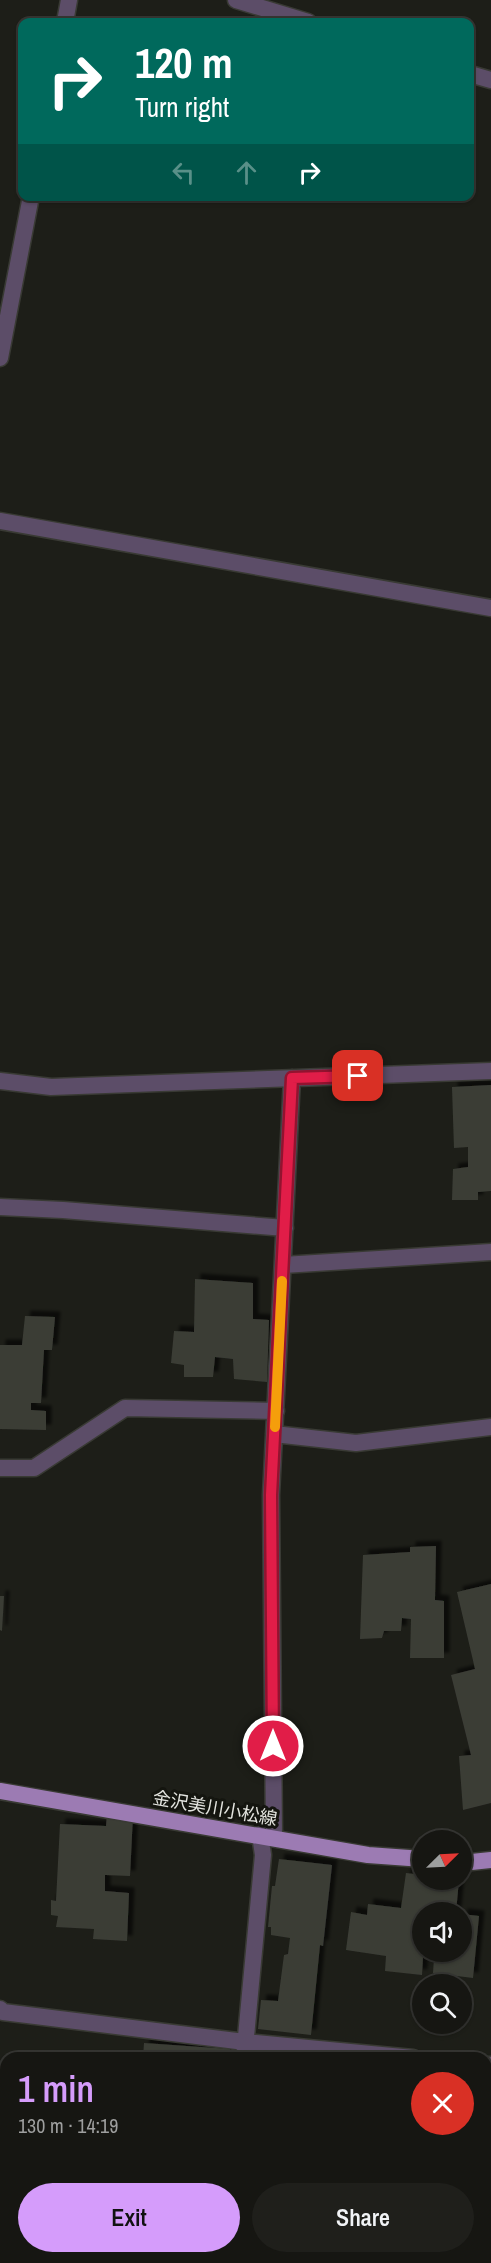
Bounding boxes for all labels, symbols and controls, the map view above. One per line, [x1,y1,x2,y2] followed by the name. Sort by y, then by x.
[135,35,233,91] text: 120 m
[36,42,114,120] icon: right
[135,89,229,125] text: Turn right
[167,156,200,189] icon: left
[230,156,263,189] icon: ahead
[293,156,326,189] icon: right
[332,1050,383,1101] pin
[341,1059,374,1092] icon: arrive
[241,1714,305,1778] position arrow
[151,1785,279,1831] street label: 金沢美川小松線
[412,1830,472,1890] north arrow
[412,1830,472,2034] map controls
[412,1902,472,1962] button: sound
[412,1974,472,2034] button: search
[18,2065,94,2113] text: 1 min
[411,2072,474,2135] button: close
[18,2112,118,2139] text: 130 m · 14:19
[18,2183,240,2252] button: Exit
[252,2183,474,2252] button: Share

